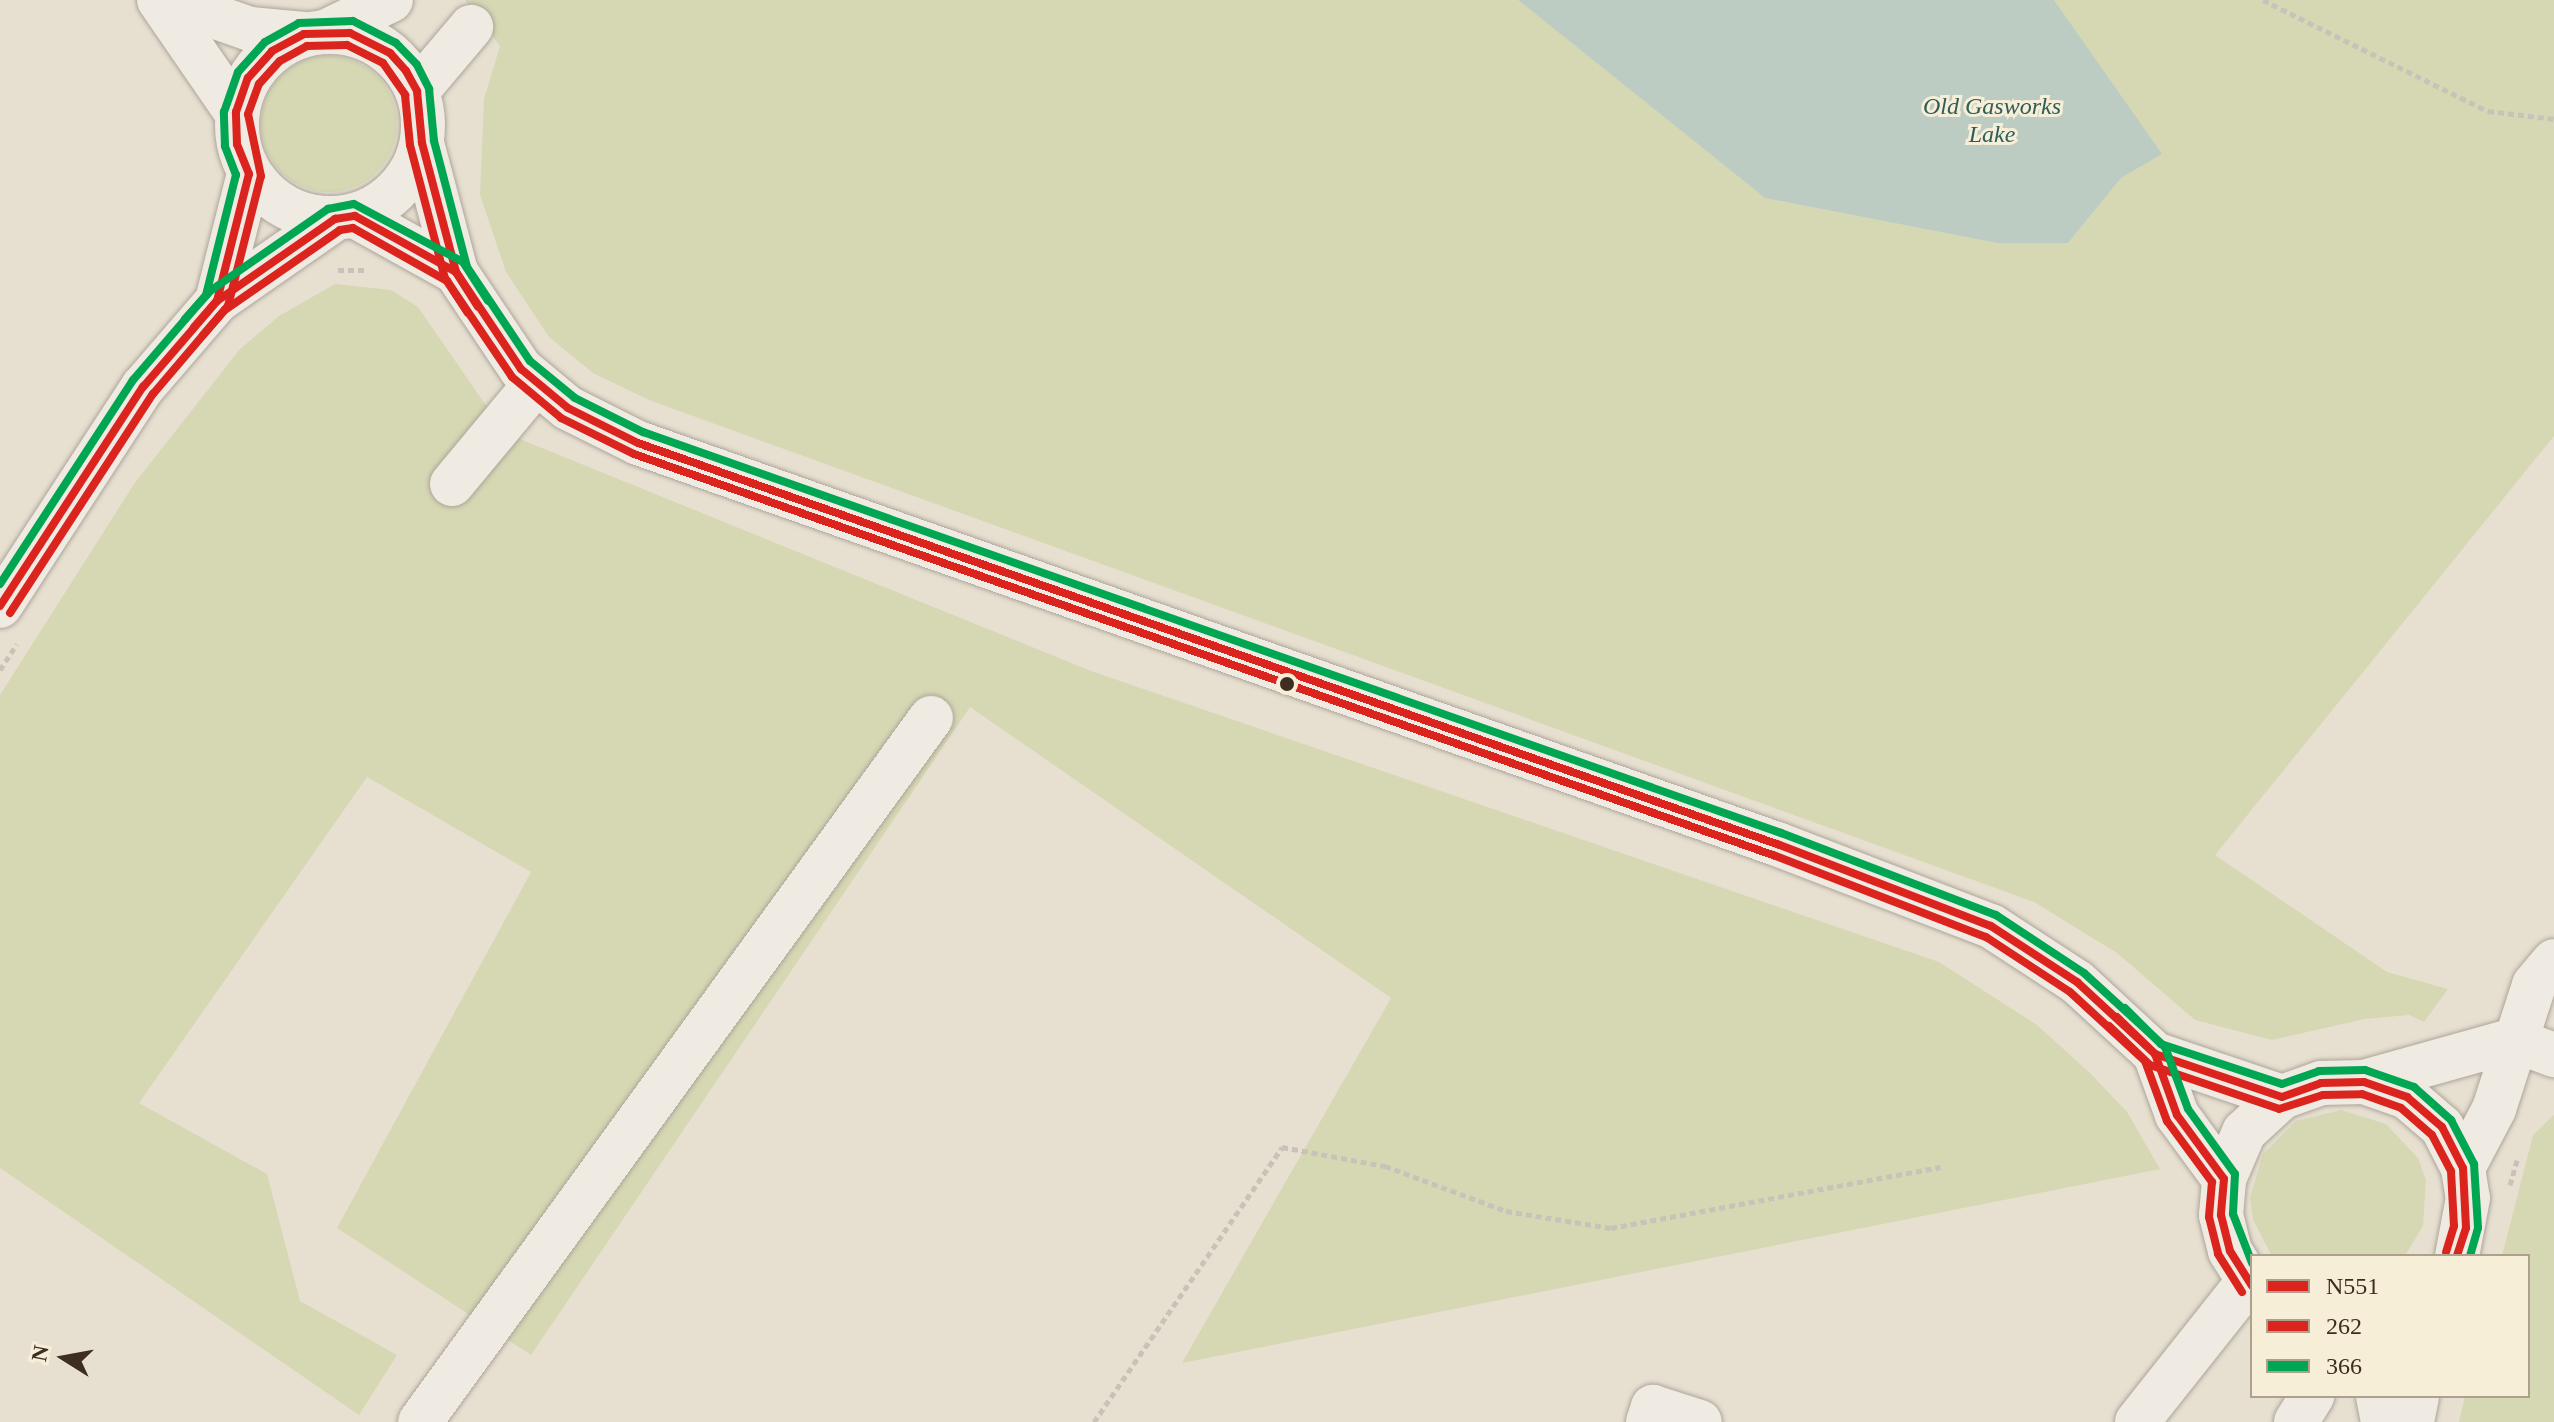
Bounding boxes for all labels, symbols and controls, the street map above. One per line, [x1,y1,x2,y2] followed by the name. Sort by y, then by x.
[1923,93,2061,149] water label: Old Gasworks Lake
[1279,676,1295,692] unlabelled marker
[2250,1254,2530,1398] legend
[2326,1273,2379,1299] text: N551
[2326,1313,2362,1339] text: 262
[24,1318,104,1398] north arrow
[26,1343,54,1364] text: N
[2326,1353,2362,1379] text: 366

